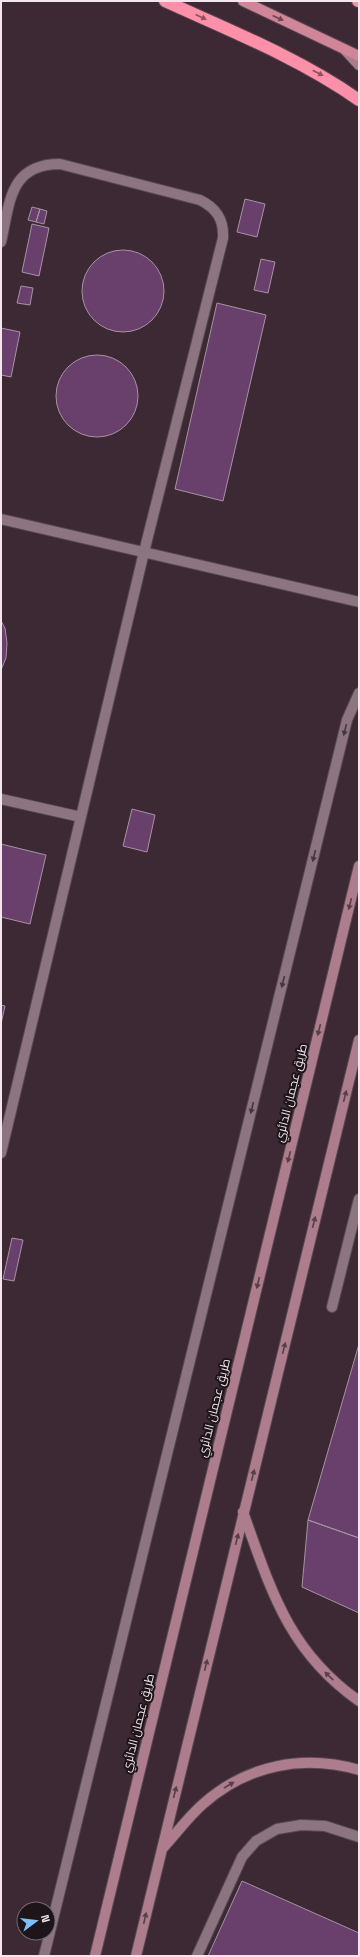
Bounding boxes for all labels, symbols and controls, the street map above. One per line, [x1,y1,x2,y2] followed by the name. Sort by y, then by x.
[195,14,206,20] one-way arrow
[272,15,284,21] one-way arrow
[312,69,324,76] one-way arrow
[341,723,347,736] one-way arrow
[311,850,317,862] one-way arrow
[346,898,352,910] one-way arrow
[280,976,286,988] one-way arrow
[316,1024,322,1037] one-way arrow
[271,1042,313,1145] street label: طريق عجمان الدائري
[343,1090,349,1102] one-way arrow
[249,1102,255,1114] one-way arrow
[285,1151,291,1163] one-way arrow
[312,1216,318,1228] one-way arrow
[255,1277,261,1289] one-way arrow
[281,1342,287,1354] one-way arrow
[194,1357,236,1460] street label: طريق عجمان الدائري
[250,1468,256,1481] one-way arrow
[234,1533,240,1545] one-way arrow
[203,1659,209,1671] one-way arrow
[118,1672,160,1775] street label: طريق عجمان الدائري
[324,1672,334,1681] one-way arrow
[223,1781,235,1788] one-way arrow
[173,1785,179,1798] one-way arrow
[16,1901,56,1941] north arrow
[142,1912,148,1924] one-way arrow
[38,1913,53,1924] text: N

